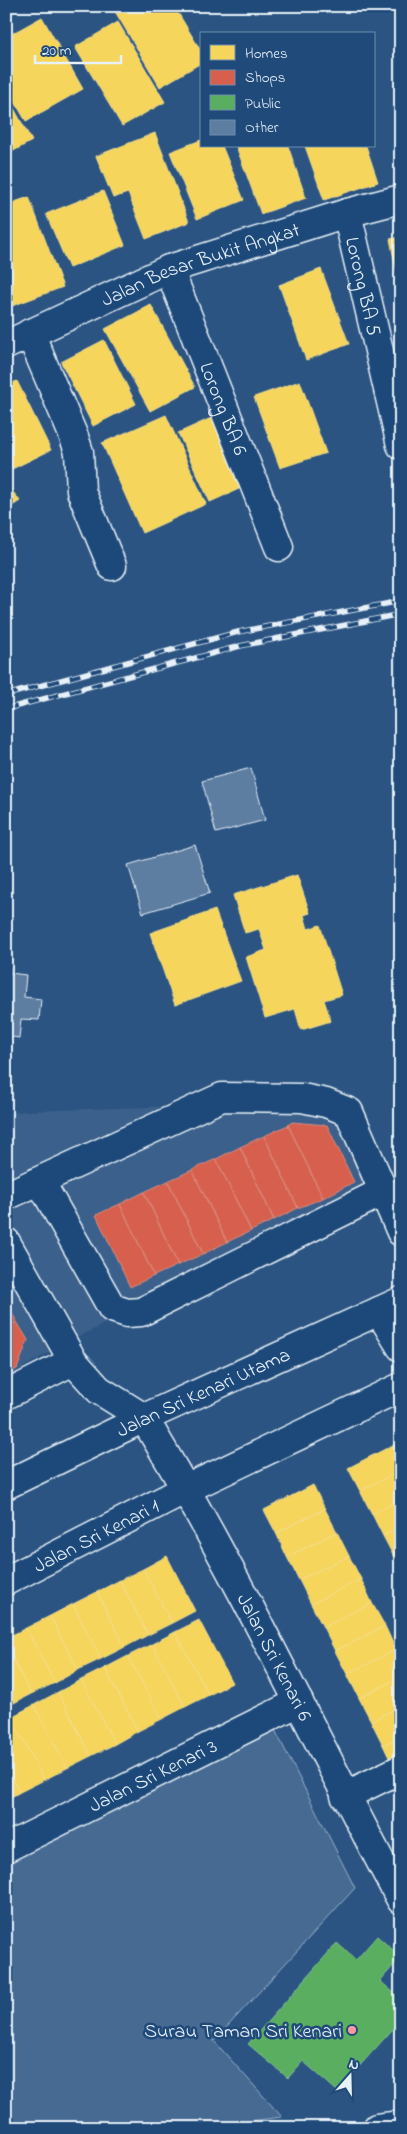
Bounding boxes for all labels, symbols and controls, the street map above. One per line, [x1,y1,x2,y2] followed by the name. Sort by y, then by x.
[35,32,121,64] scale bar
[200,32,374,148] legend
[42,40,72,62] text: 20 m
[245,43,288,65] text: Homes
[245,67,285,89] text: Shops
[245,93,281,115] text: Public
[245,117,279,139] text: Other
[97,217,304,316] street label: Jalan Besar Bukit Angkat
[336,234,387,339] street label: Lorong BA 5
[190,359,253,460] street label: Lorong BA 6
[112,1341,295,1446] street label: Jalan Sri Kenari Utama
[29,1493,165,1582] street label: Jalan Sri Kenari 1
[228,1589,318,1727] street label: Jalan Sri Kenari 6
[85,1733,223,1821] street label: Jalan Sri Kenari 3
[144,2018,342,2047] place label: Surau Taman Sri Kenari
[346,2024,358,2036] marker: Surau Taman Sri Kenari
[324,2052,374,2102] north arrow
[346,2054,362,2077] text: N

